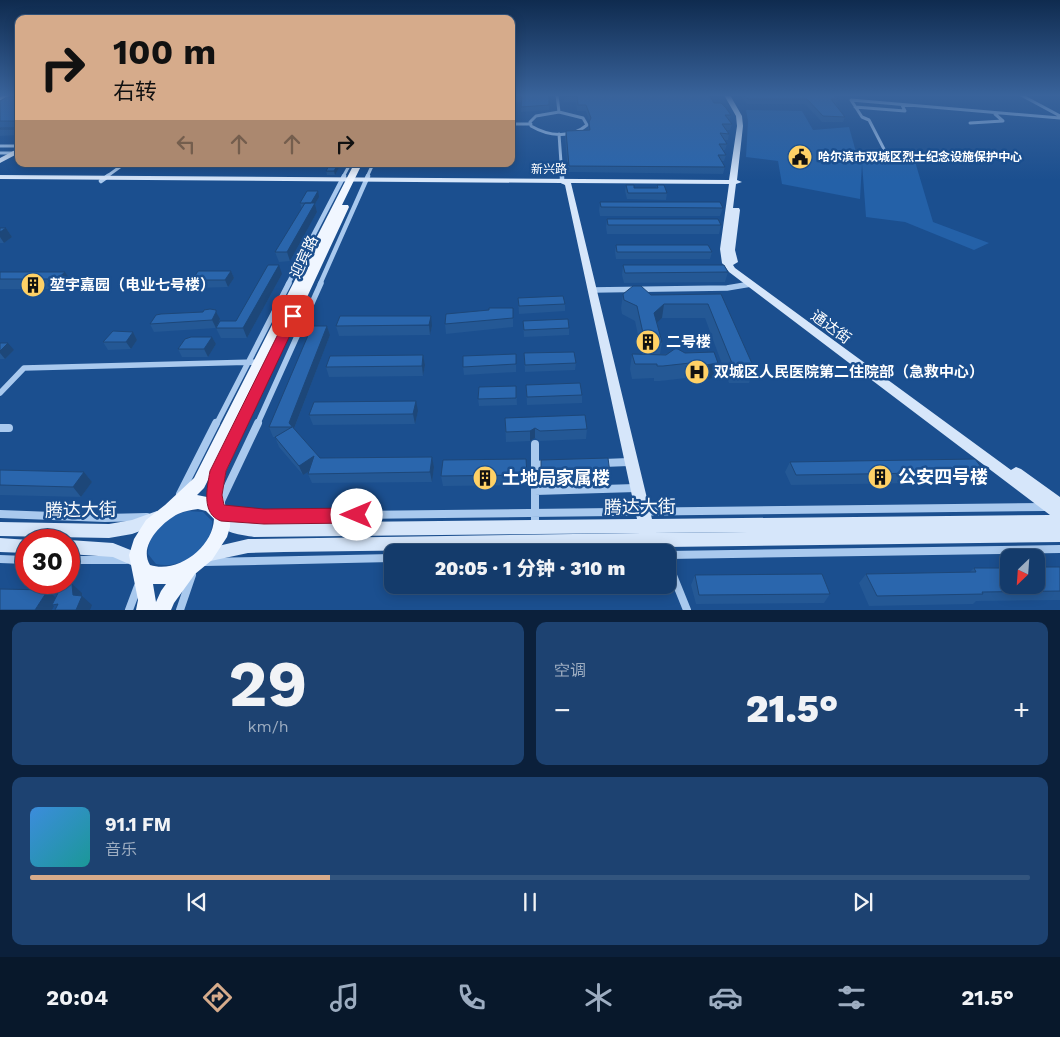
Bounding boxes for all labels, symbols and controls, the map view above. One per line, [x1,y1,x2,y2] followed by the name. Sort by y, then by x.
[113,31,216,73] text: 100 m
[30,35,95,100] icon: right
[113,79,157,104] text: 右转
[172,130,200,158] icon: left
[225,130,253,158] icon: ahead
[278,130,306,158] icon: ahead
[331,130,359,158] icon: right
[787,144,813,170] public building icon: 哈尔滨市双城区烈士纪念设施保护中心
[818,150,1022,164] place label: 哈尔滨市双城区烈士纪念设施保护中心
[531,162,567,176] street label: 新兴路
[286,233,322,281] street label: 迎宾路
[20,272,46,298] building icon: 堃宇嘉园（电业七号楼）
[50,276,215,294] place label: 堃宇嘉园（电业七号楼）
[272,295,314,337] pin
[279,302,307,330] icon: arrive
[808,306,854,348] street label: 通达街
[635,329,661,355] building icon: 二号楼
[666,333,711,351] place label: 二号楼
[684,359,710,385] hospital icon: 双城区人民医院第二住院部（急救中心）
[714,363,984,381] place label: 双城区人民医院第二住院部（急救中心）
[867,464,893,490] building icon: 公安四号楼
[472,465,498,491] building icon: 土地局家属楼
[898,466,988,487] place label: 公安四号楼
[502,467,610,488] place label: 土地局家属楼
[330,488,382,540] position arrow
[604,495,676,518] street label: 腾达大街
[45,498,117,521] street label: 腾达大街
[15,529,80,594] speed limit sign: 30
[1000,549,1045,594] north arrow
[1000,549,1045,594] map controls
[435,557,625,580] text: 20:05 · 1 分钟 · 310 m
[229,646,307,722] text: 29
[554,661,586,680] text: 空调
[746,687,838,731] text: 21.5°
[554,693,571,726] text: −
[1013,693,1030,726] text: +
[247,717,289,736] text: km/h
[105,813,171,836] text: 91.1 FM
[105,840,137,859] text: 音乐
[183,888,211,916] icon: previous
[516,888,544,916] icon: pause
[849,888,877,916] icon: next
[200,980,235,1015] icon: directions
[327,980,362,1015] icon: music
[454,980,489,1015] icon: phone
[581,980,616,1015] icon: climate
[708,980,743,1015] icon: car
[834,980,869,1015] icon: filters
[46,985,108,1010] text: 20:04
[961,985,1014,1010] text: 21.5°

